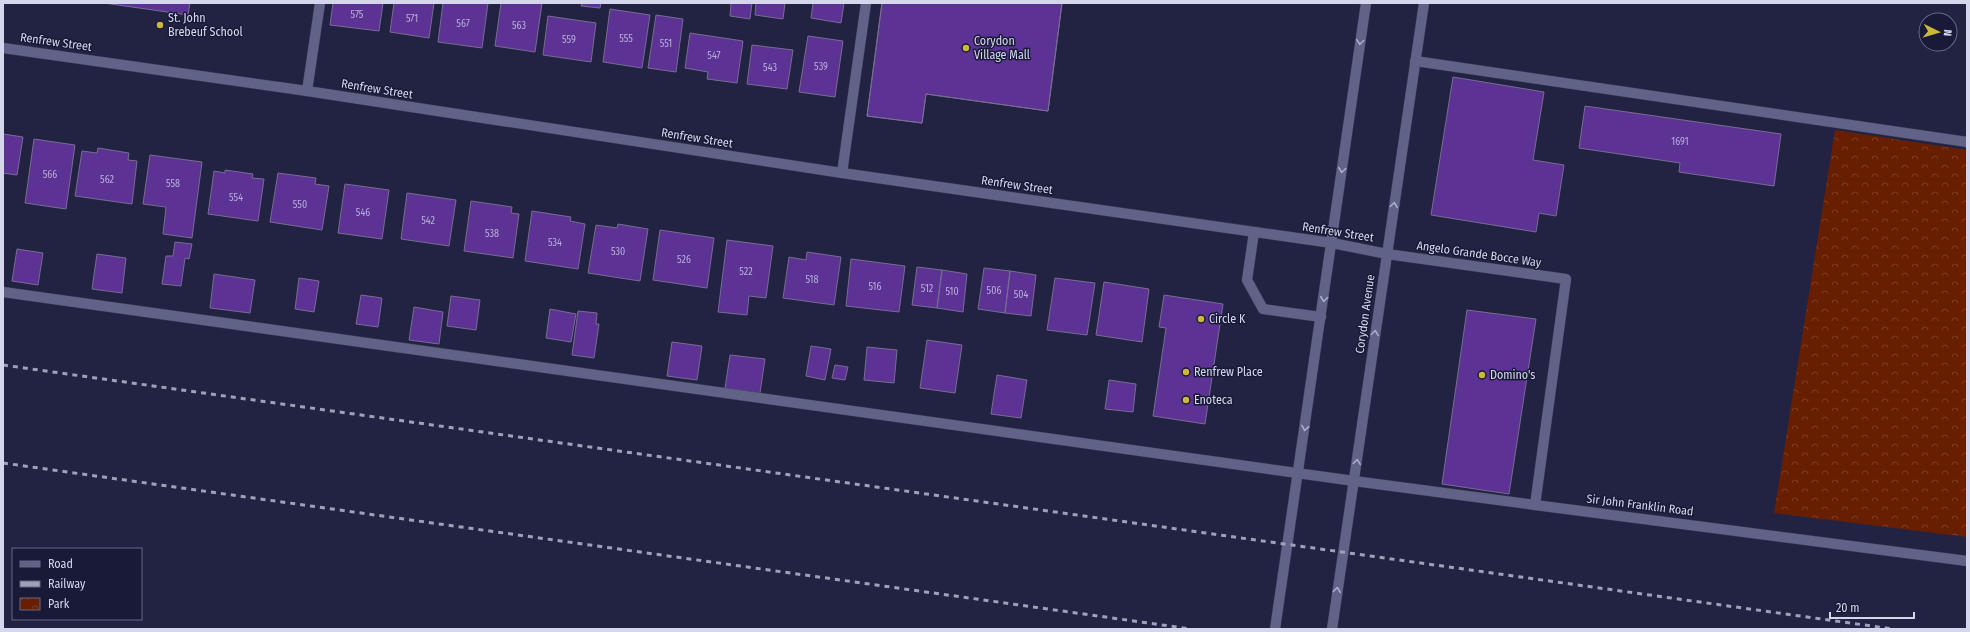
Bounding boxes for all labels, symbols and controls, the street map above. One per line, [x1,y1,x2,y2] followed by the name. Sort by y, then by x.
[351,9,364,21] house number: 575
[168,11,243,39] place label: St. John Brebeuf School
[1918,12,1958,52] north arrow
[406,13,418,25] house number: 571
[456,18,470,30] house number: 567
[155,20,165,30] marker: St. John Brebeuf School
[512,20,526,32] house number: 563
[1941,29,1954,37] text: N
[19,30,93,54] street label: Renfrew Street
[619,33,633,45] house number: 555
[562,34,576,46] house number: 559
[974,34,1030,62] place label: Corydon Village Mall
[660,38,672,50] house number: 551
[1356,39,1365,45] one-way arrow
[961,43,971,53] marker: Corydon Village Mall
[707,50,721,62] house number: 547
[814,61,828,73] house number: 539
[763,62,777,74] house number: 543
[340,76,414,102] street label: Renfrew Street
[660,125,734,151] street label: Renfrew Street
[1671,136,1689,148] house number: 1691
[1338,167,1347,173] one-way arrow
[43,169,57,181] house number: 566
[980,173,1054,197] street label: Renfrew Street
[100,174,115,186] house number: 562
[166,178,180,190] house number: 558
[229,192,243,204] house number: 554
[293,199,307,211] house number: 550
[1389,202,1398,208] one-way arrow
[356,207,370,219] house number: 546
[421,215,435,227] house number: 542
[1301,219,1375,245] street label: Renfrew Street
[485,228,499,240] house number: 538
[548,237,562,249] house number: 534
[1416,238,1543,270] street label: Angelo Grande Bocce Way
[611,246,625,258] house number: 530
[677,254,691,266] house number: 526
[739,266,753,278] house number: 522
[806,274,819,286] house number: 518
[1353,274,1377,354] street label: Corydon Avenue
[869,281,882,293] house number: 516
[921,283,934,295] house number: 512
[987,285,1001,297] house number: 506
[945,286,959,298] house number: 510
[1014,289,1028,301] house number: 504
[1320,296,1329,302] one-way arrow
[1209,312,1246,326] place label: Circle K
[1196,314,1206,324] marker: Circle K
[1370,330,1379,336] one-way arrow
[1194,365,1263,379] place label: Renfrew Place
[1181,367,1191,377] marker: Renfrew Place
[1490,368,1535,382] place label: Domino's
[1477,370,1487,380] marker: Domino's
[1194,393,1233,407] place label: Enoteca
[1181,395,1191,405] marker: Enoteca
[1301,425,1310,431] one-way arrow
[1352,459,1361,465] one-way arrow
[1586,491,1694,519] street label: Sir John Franklin Road
[12,548,142,620] legend
[48,557,73,571] text: Road
[48,577,86,591] text: Railway
[1332,587,1341,593] one-way arrow
[1830,594,1914,620] scale bar
[48,597,70,611] text: Park
[1836,601,1860,615] text: 20 m

